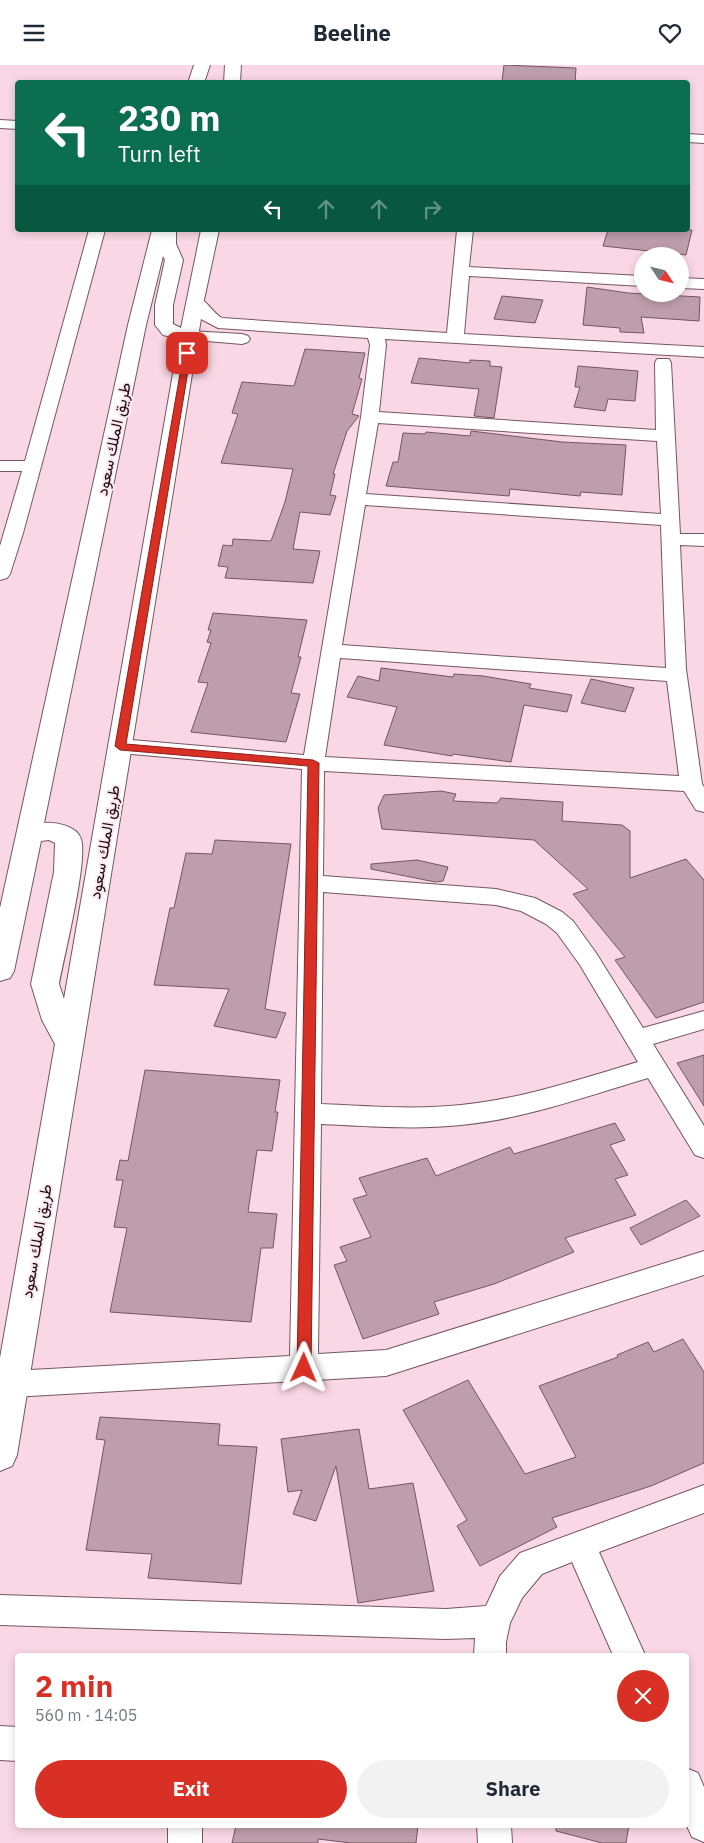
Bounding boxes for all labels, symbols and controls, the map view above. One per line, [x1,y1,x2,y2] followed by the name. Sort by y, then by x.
[313,18,391,47] text: Beeline
[20,19,48,47] icon: menu
[656,19,684,47] icon: heart
[118,95,221,141] text: 230 m
[35,100,100,165] icon: left
[118,139,201,168] text: Turn left
[259,195,287,223] icon: left
[312,195,340,223] icon: ahead
[365,195,393,223] icon: ahead
[418,195,446,223] icon: right
[634,247,689,303] north arrow
[634,247,689,302] map controls
[166,332,208,374] pin
[173,339,201,367] icon: arrive
[91,381,136,498] street label: طريق الملك سعود
[84,784,125,901] street label: طريق الملك سعود
[16,1183,57,1300] street label: طريق الملك سعود
[277,1341,329,1393] position arrow
[35,1666,113,1705] text: 2 min
[617,1670,669,1722] button: close
[35,1705,137,1725] text: 560 m · 14:05
[35,1760,347,1818] button: Exit
[357,1760,669,1818] button: Share

